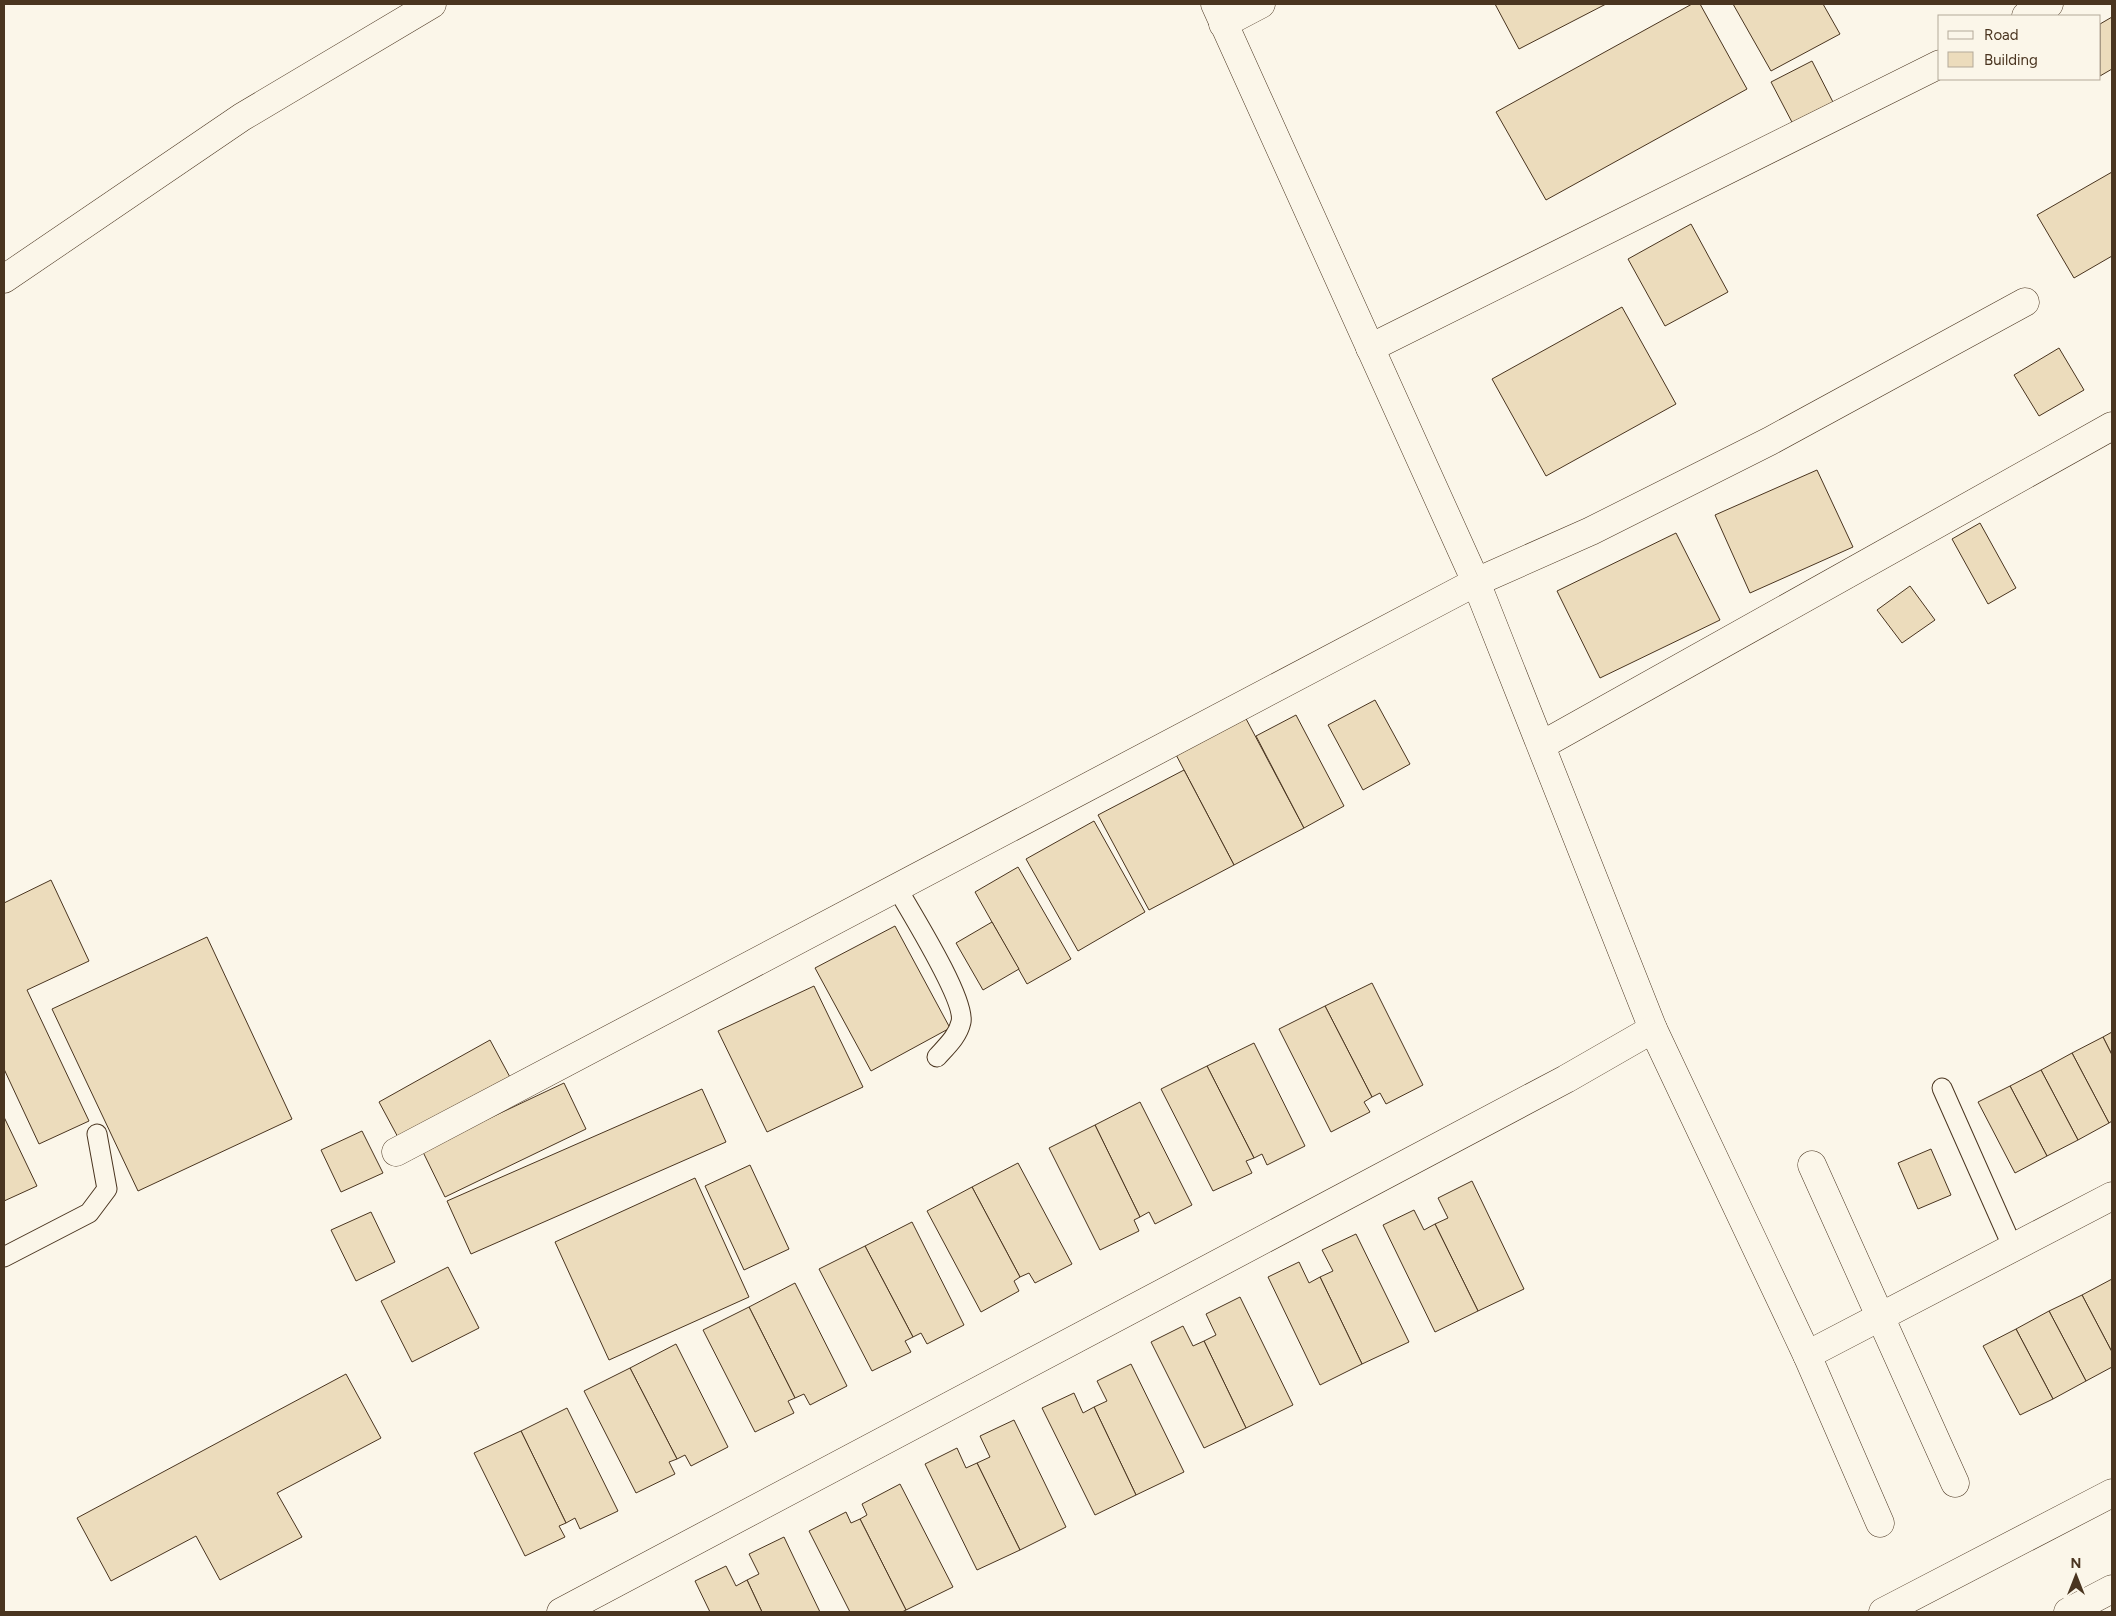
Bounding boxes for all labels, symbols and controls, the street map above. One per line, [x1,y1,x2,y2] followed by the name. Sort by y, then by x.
[1938,15,2101,80] legend
[1984,26,2019,44] text: Road
[1984,51,2038,69] text: Building
[2051,1551,2101,1601] north arrow
[2071,1555,2081,1572] text: N

